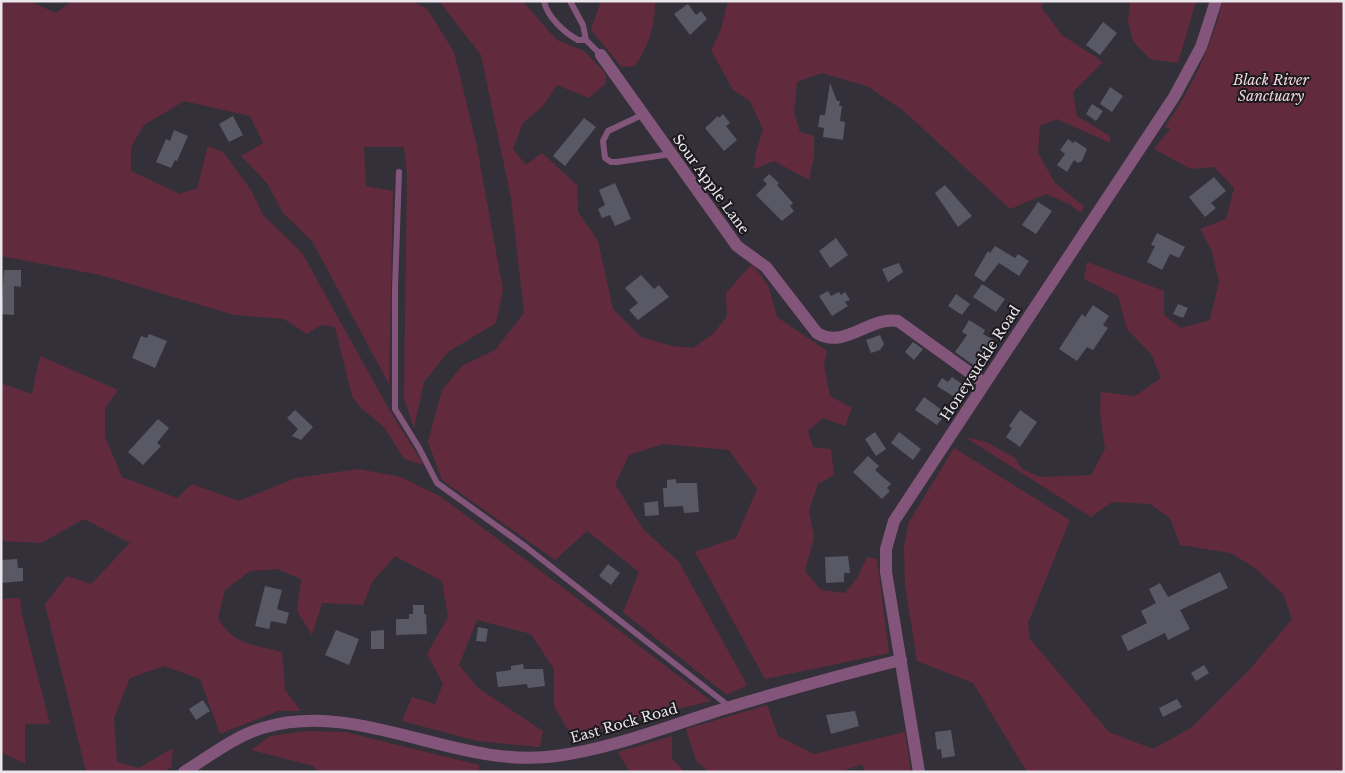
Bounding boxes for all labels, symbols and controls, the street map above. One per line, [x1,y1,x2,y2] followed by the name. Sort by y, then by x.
[1232,71,1309,105] park label: Black River Sanctuary
[669,130,753,238] street label: Sour Apple Lane
[936,302,1024,424] street label: Honeysuckle Road
[568,699,680,747] street label: East Rock Road

